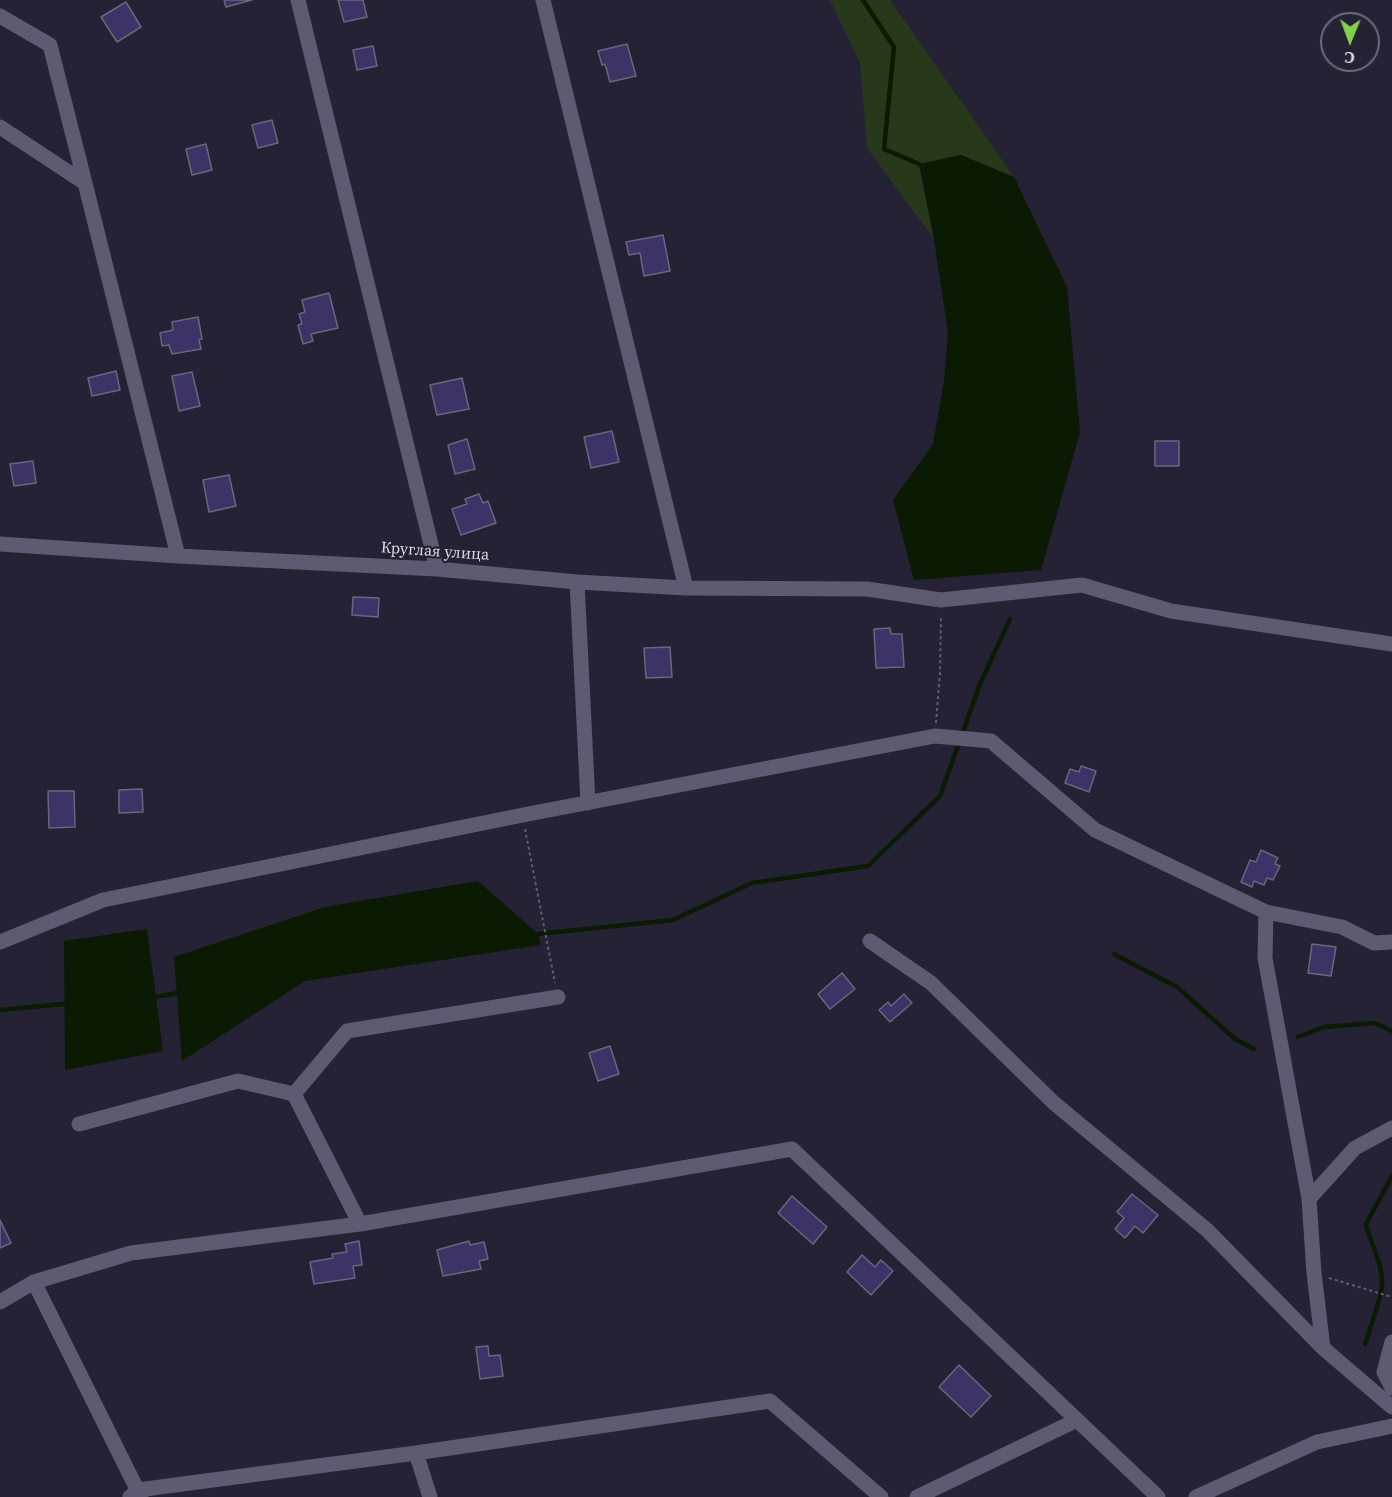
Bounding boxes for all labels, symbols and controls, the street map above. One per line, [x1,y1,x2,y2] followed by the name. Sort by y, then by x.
[1320,12,1380,72] north arrow
[1345,47,1355,69] text: С
[380,539,490,565] street label: Круглая улица

